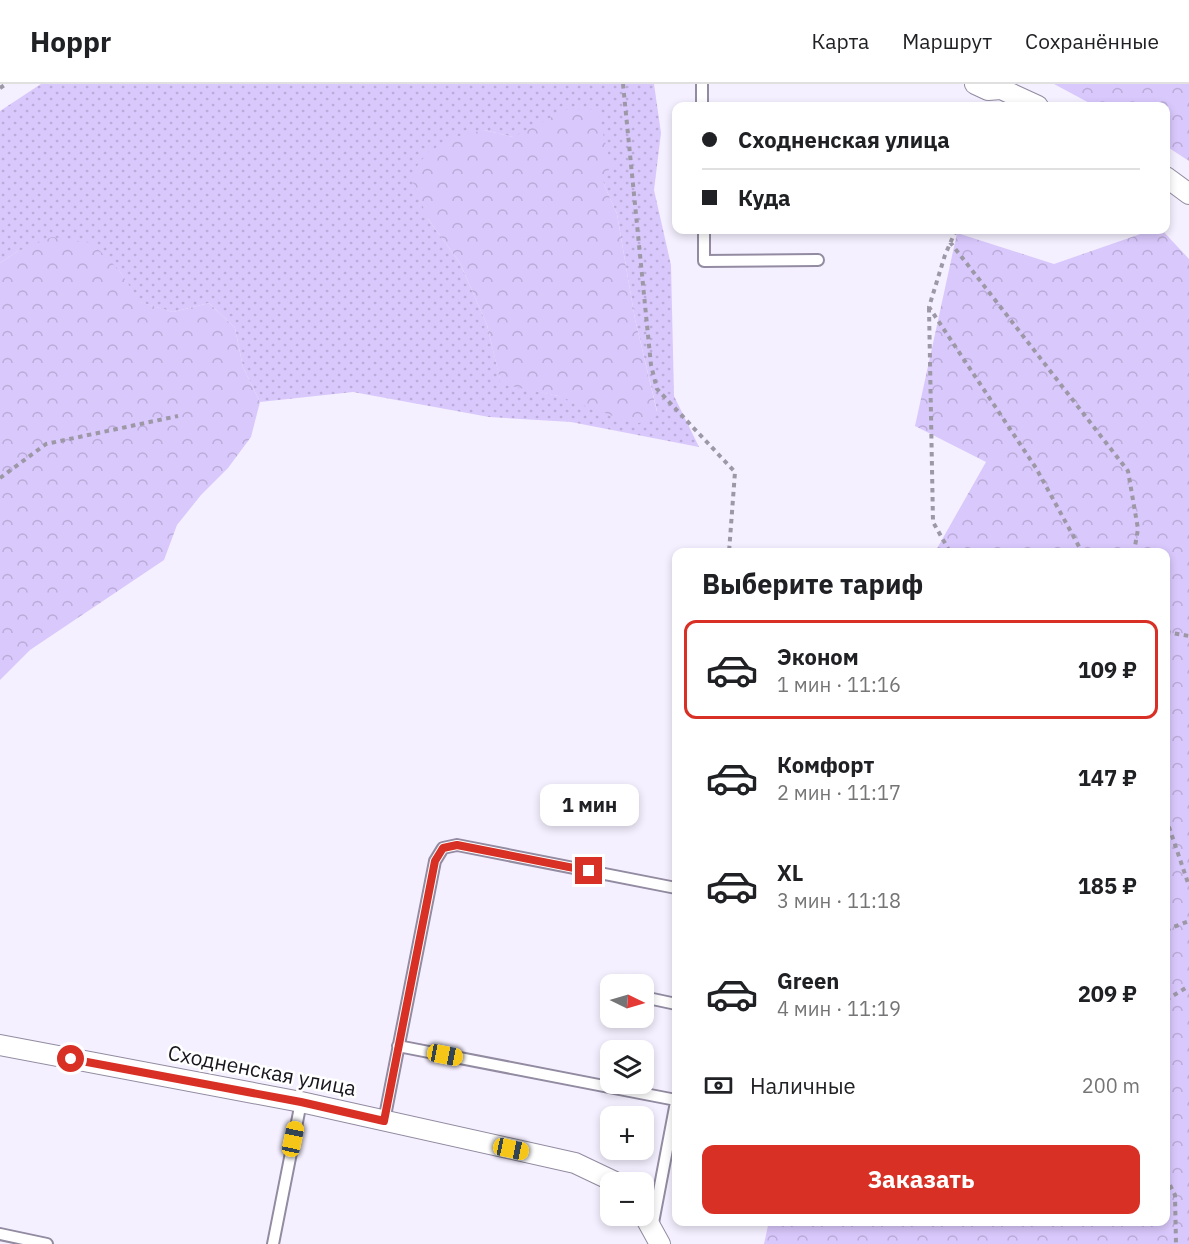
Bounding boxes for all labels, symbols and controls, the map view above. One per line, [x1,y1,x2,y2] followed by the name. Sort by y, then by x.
[30,23,111,60] text: Hoppr
[811,27,869,55] text: Карта
[902,27,992,55] text: Маршрут
[1025,27,1159,55] text: Сохранённые
[738,125,950,154] text: Сходненская улица
[738,183,791,212] text: Куда
[702,566,923,601] text: Выберите тариф
[777,642,859,671] text: Эконом
[705,643,759,697] icon: car
[1078,655,1137,684] text: 109 ₽
[777,671,901,698] text: 1 мин · 11:16
[777,750,874,779] text: Комфорт
[705,751,759,805] icon: car
[1078,763,1137,792] text: 147 ₽
[777,779,901,806] text: 2 мин · 11:17
[540,784,638,826] callout: 1 мин
[562,791,617,818] text: 1 мин
[575,857,602,884] route end
[777,858,803,887] text: XL
[705,859,759,913] icon: car
[1078,871,1137,900] text: 185 ₽
[777,887,901,914] text: 3 мин · 11:18
[777,966,839,995] text: Green
[705,967,759,1021] icon: car
[600,974,654,1028] north arrow
[600,974,654,1226] map controls
[1078,979,1137,1008] text: 209 ₽
[777,995,901,1022] text: 4 мин · 11:19
[166,1038,359,1102] street label: Сходненская улица
[600,1040,654,1094] button: layers
[426,1043,464,1067] car
[57,1045,84,1072] route start
[702,1069,735,1102] icon: cash
[750,1071,856,1100] text: Наличные
[1082,1072,1140,1099] text: 200 m
[600,1106,654,1160] button: +
[280,1120,306,1158] car
[492,1136,530,1162] car
[702,1145,1140,1214] button: Заказать
[600,1172,654,1226] button: −

